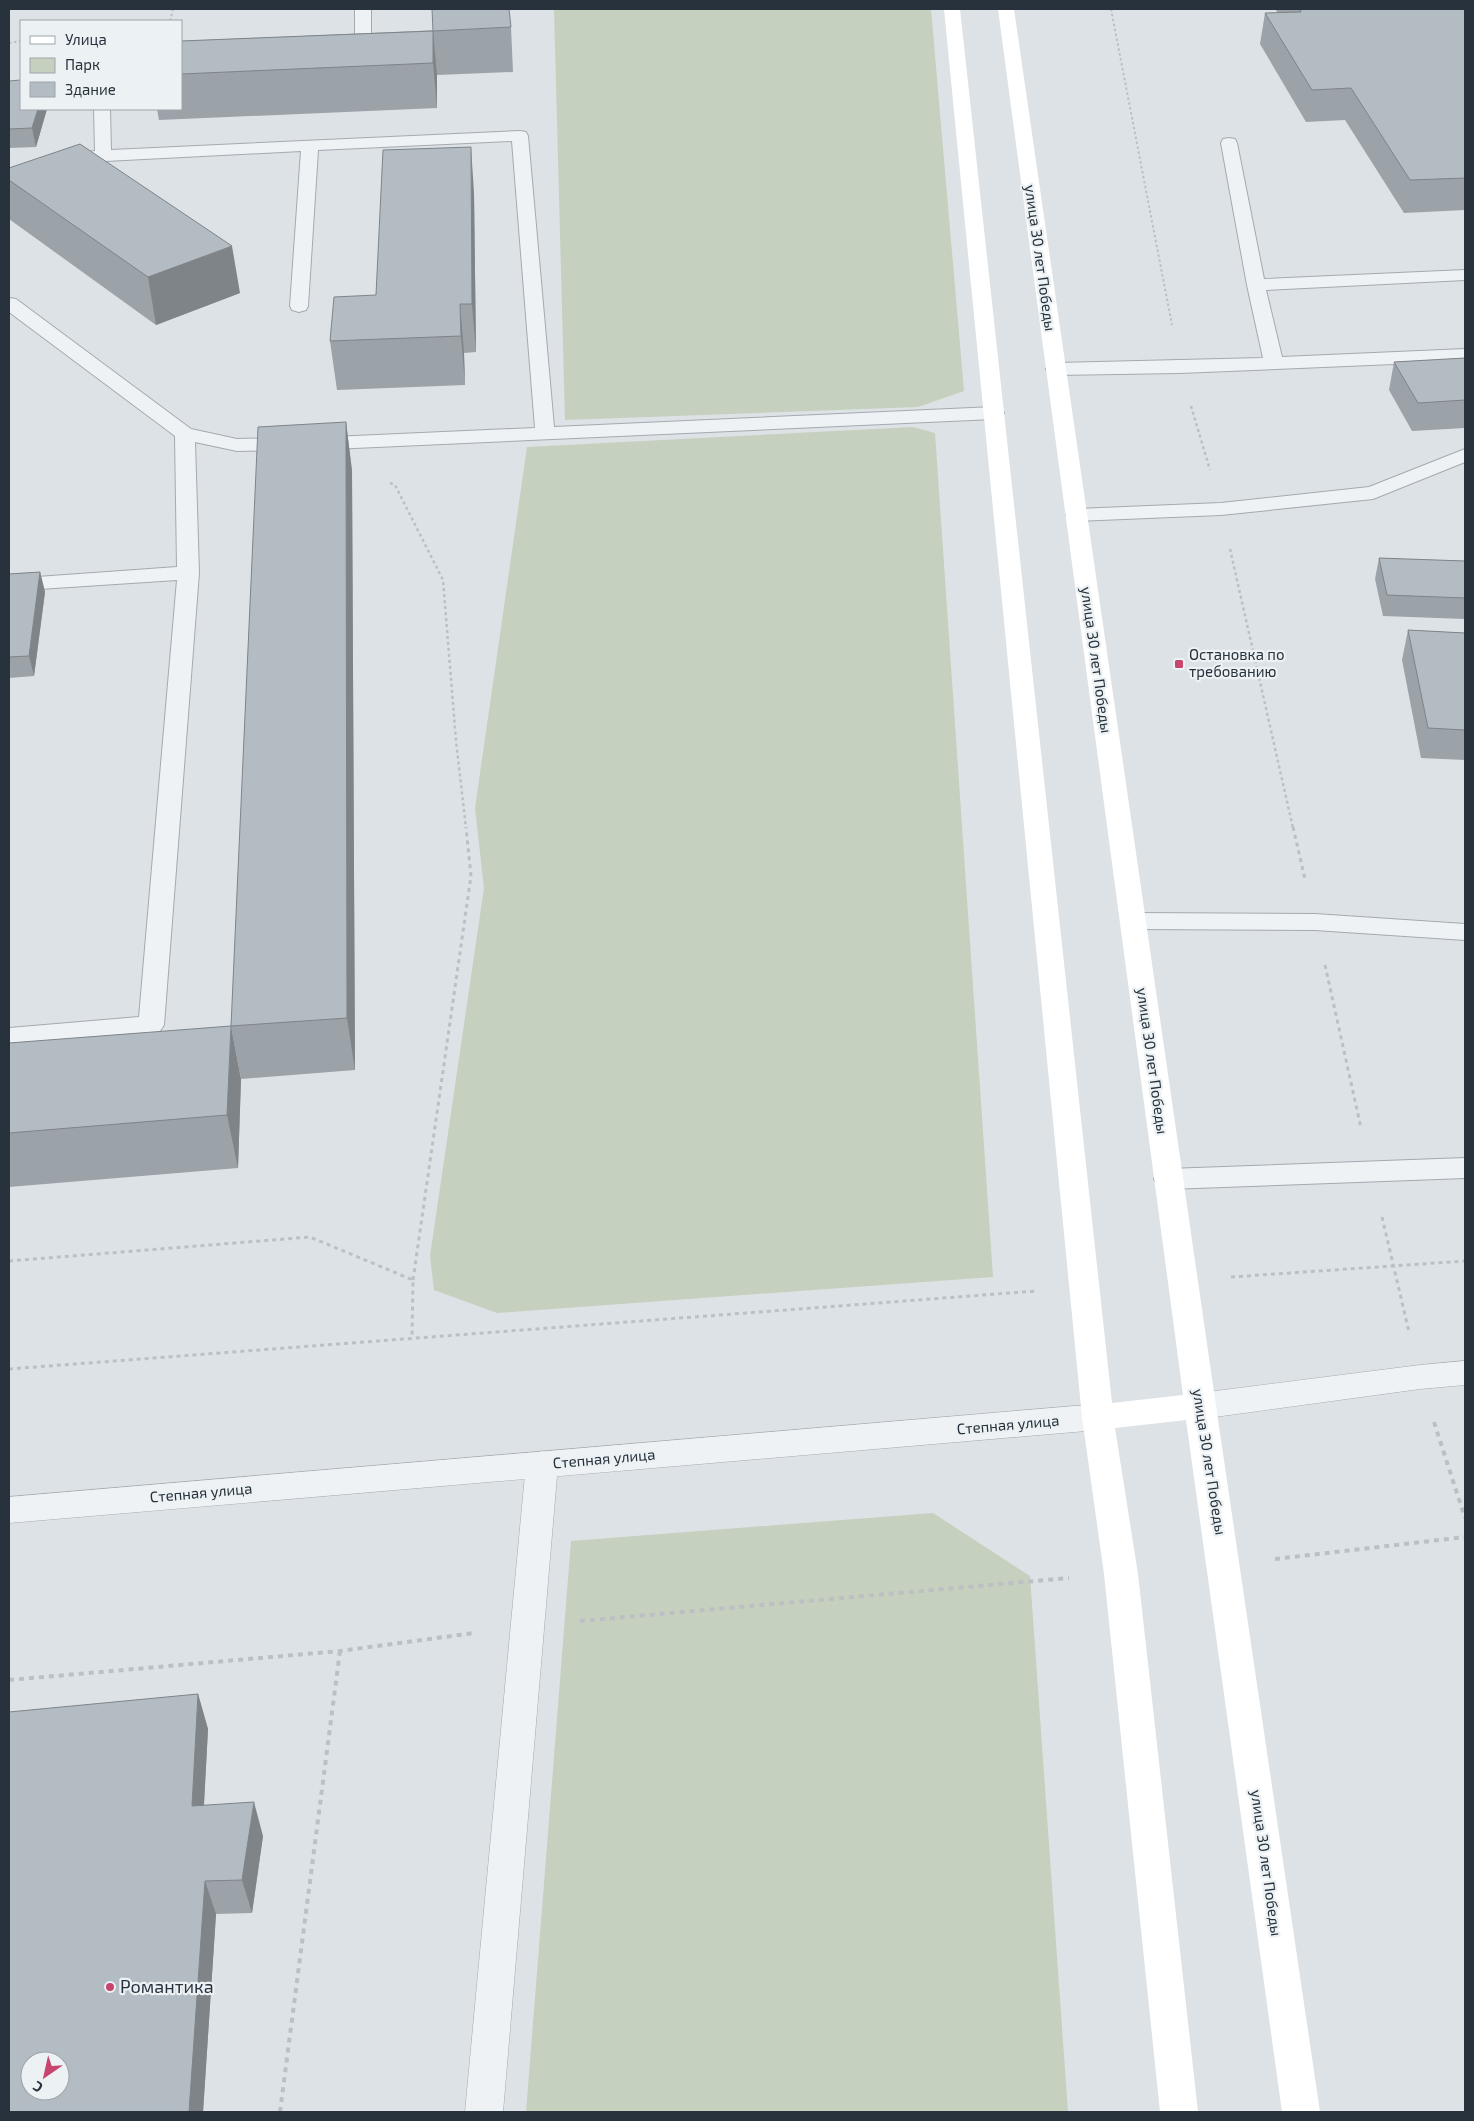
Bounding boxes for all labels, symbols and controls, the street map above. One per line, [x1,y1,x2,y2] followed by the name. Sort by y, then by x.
[20,20,182,110] legend
[65,30,107,48] text: Улица
[65,55,100,73] text: Парк
[65,80,116,98] text: Здание
[1021,183,1060,332] street label: улица 30 лет Победы
[1077,585,1116,734] street label: улица 30 лет Победы
[1189,645,1284,680] place label: Остановка по требованию
[1173,658,1185,670] marker: Остановка по требованию
[1133,986,1172,1135] street label: улица 30 лет Победы
[1189,1387,1230,1536] street label: улица 30 лет Победы
[956,1411,1060,1438] street label: Степная улица
[552,1445,656,1472] street label: Степная улица
[149,1479,253,1506] street label: Степная улица
[1247,1788,1286,1937] street label: улица 30 лет Победы
[120,1975,214,1997] place label: Романтика
[104,1981,116,1993] marker: Романтика
[20,2051,70,2101] north arrow
[29,2078,46,2097] text: С

